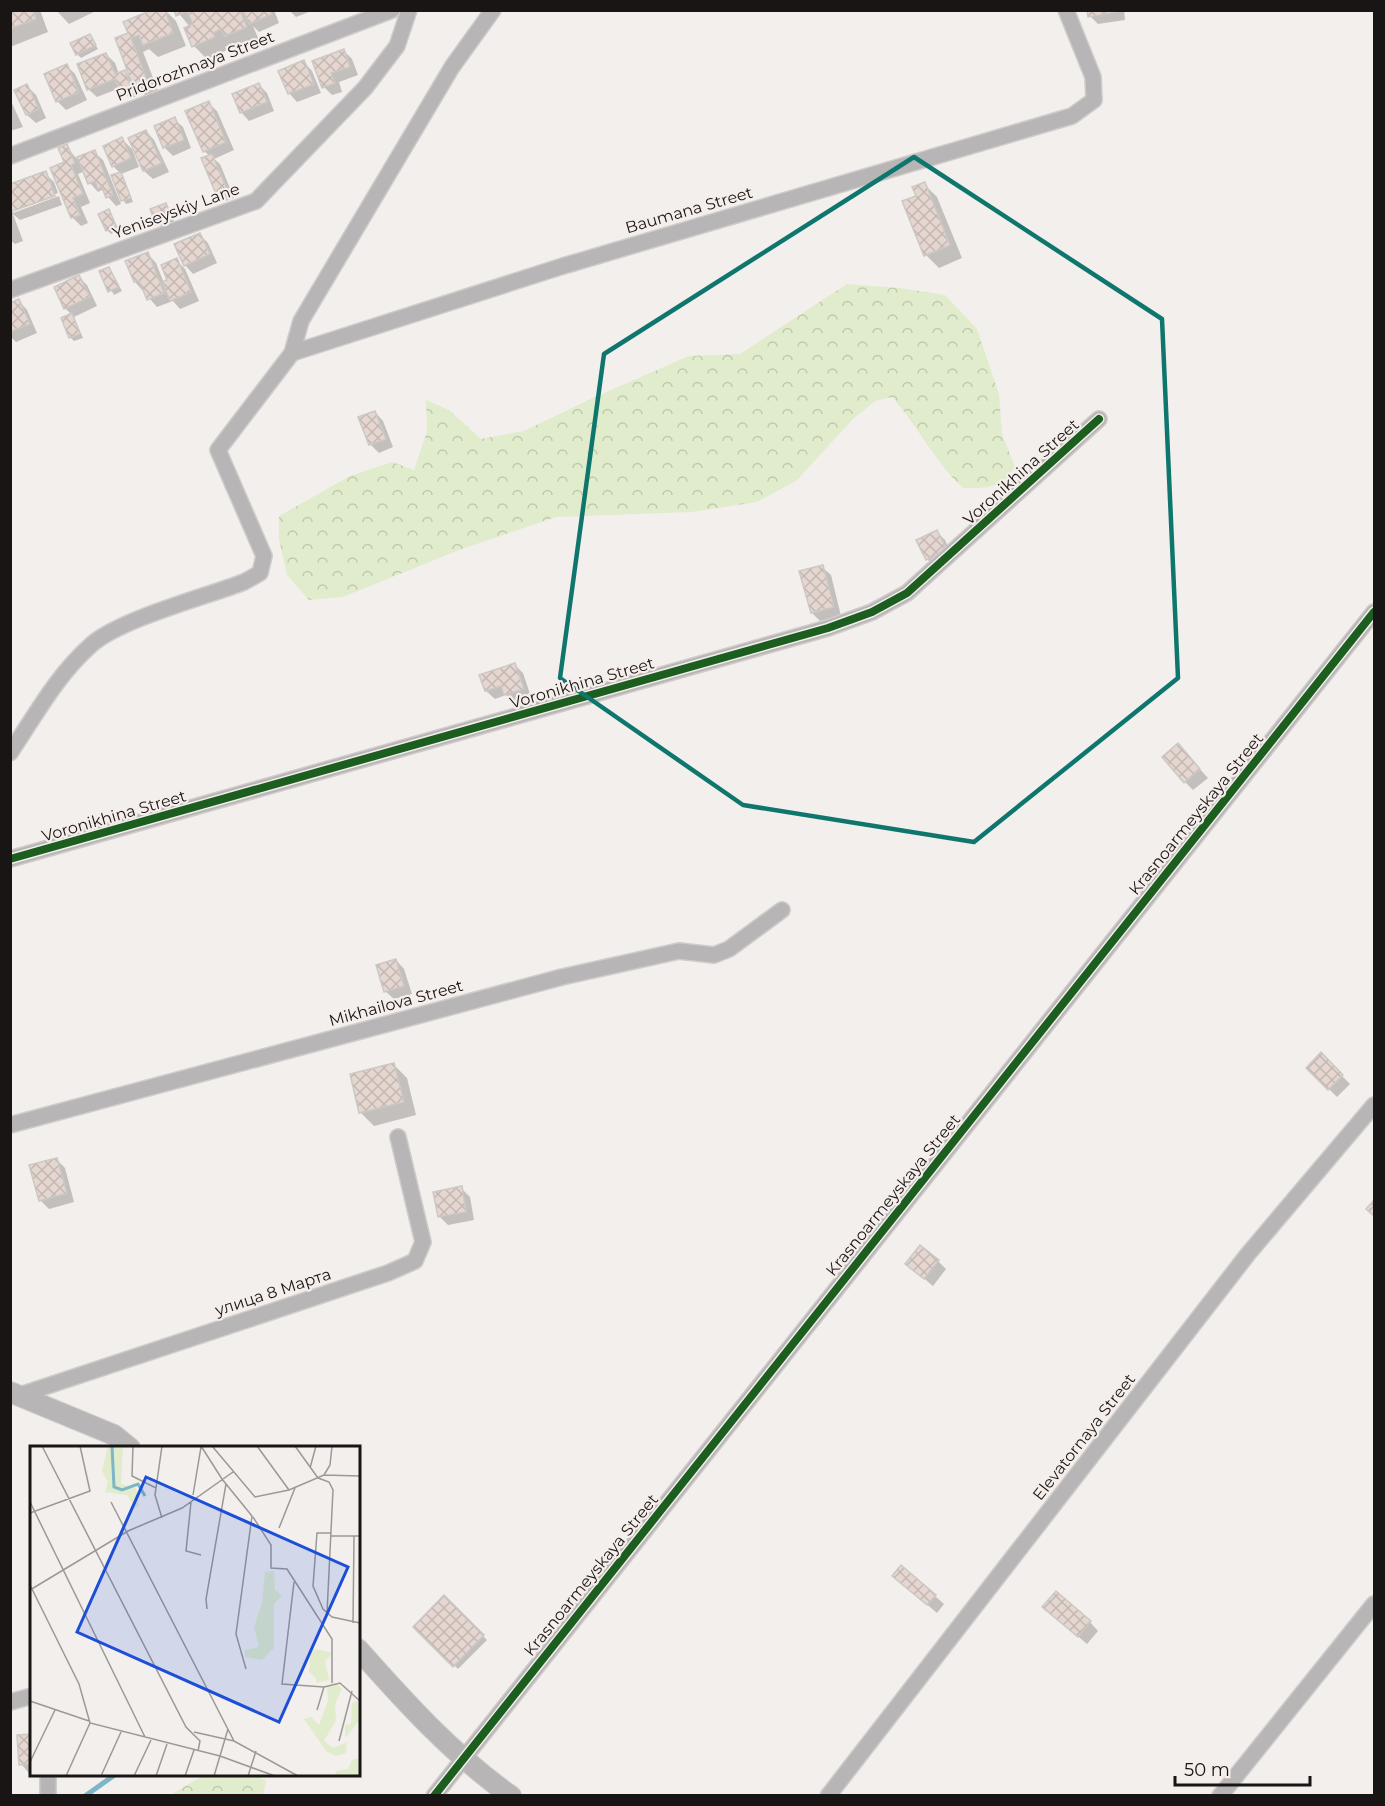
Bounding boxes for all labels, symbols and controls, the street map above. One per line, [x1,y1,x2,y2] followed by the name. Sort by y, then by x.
[113,27,277,105] street label: Pridorozhnaya Street
[110,179,242,243] street label: Yeniseyskiy Lane
[623,183,755,237] street label: Baumana Street
[959,415,1083,529] street label: Voronikhina Street
[508,653,657,713] street label: Voronikhina Street
[1125,729,1267,899] street label: Krasnoarmeyskaya Street
[40,786,189,846] street label: Voronikhina Street
[327,976,466,1030] street label: Mikhailova Street
[822,1110,964,1280] street label: Krasnoarmeyskaya Street
[212,1264,333,1320] street label: улица 8 Марта
[1029,1370,1140,1504] street label: Elevatornaya Street
[30,1446,360,1776] inset map
[520,1490,662,1660] street label: Krasnoarmeyskaya Street
[1175,1749,1310,1787] scale bar
[1184,1759,1230,1781] text: 50 m

